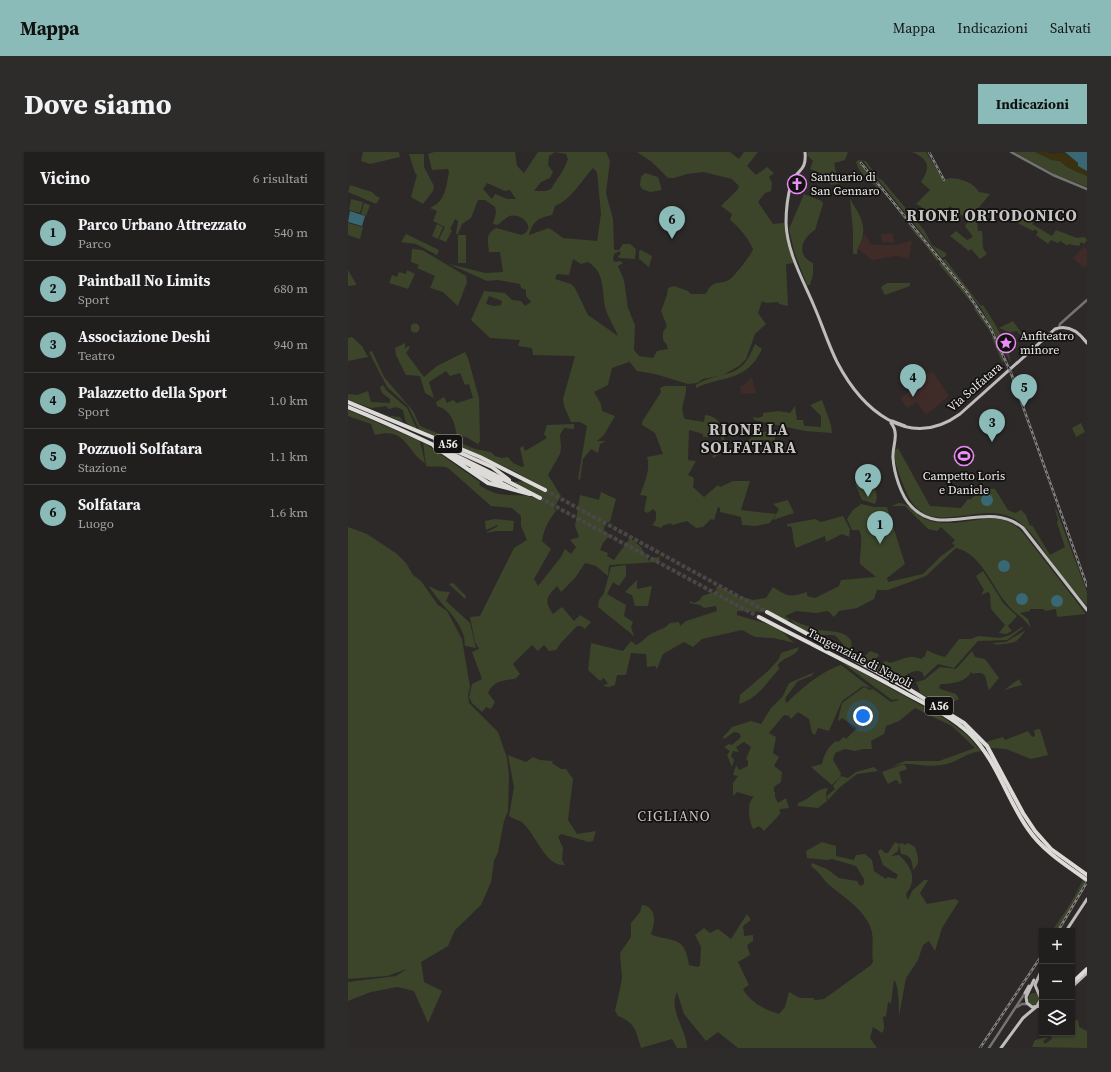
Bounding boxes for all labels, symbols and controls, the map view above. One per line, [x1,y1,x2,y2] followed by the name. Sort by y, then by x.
[20,15,79,41] text: Mappa
[893,18,935,38] text: Mappa
[957,18,1028,38] text: Indicazioni
[1050,18,1091,38] text: Salvati
[978,84,1087,124] button: Indicazioni
[24,85,171,123] text: Dove siamo
[40,166,90,190] text: Vicino
[811,169,880,199] place label: Santuario di San Gennaro
[253,170,308,187] text: 6 risultati
[786,173,808,195] church icon: Santuario di San Gennaro
[906,204,1078,226] district label: RIONE ORTODONICO
[659,206,685,239] pin: 6
[78,214,247,235] text: Parco Urbano Attrezzato
[49,224,57,241] text: 1
[274,224,308,241] text: 540 m
[78,235,111,252] text: Parco
[78,270,210,291] text: Paintball No Limits
[49,280,57,297] text: 2
[274,280,308,297] text: 680 m
[78,291,109,308] text: Sport
[78,326,210,347] text: Associazione Deshi
[1020,328,1074,358] place label: Anfiteatro minore
[995,332,1017,354] place icon: Anfiteatro minore
[49,336,57,353] text: 3
[274,336,308,353] text: 940 m
[78,347,115,364] text: Teatro
[944,358,1006,415] street label: Via Solfatara
[900,364,926,397] pin: 4
[1011,374,1037,407] pin: 5
[78,382,227,403] text: Palazzetto della Sport
[49,392,57,409] text: 4
[269,392,308,409] text: 1.0 km
[78,403,109,420] text: Sport
[979,409,1005,442] pin: 3
[701,418,797,458] district label: RIONE LA SOLFATARA
[434,435,462,453] road number: A56
[78,438,202,459] text: Pozzuoli Solfatara
[953,445,975,467] sports icon: Campetto Loris e Daniele
[49,448,57,465] text: 5
[269,448,308,465] text: 1.1 km
[78,459,127,476] text: Stazione
[855,464,881,497] pin: 2
[923,468,1005,498] place label: Campetto Loris e Daniele
[78,494,141,515] text: Solfatara
[49,504,57,521] text: 6
[269,504,308,521] text: 1.6 km
[867,511,893,544] pin: 1
[78,515,114,532] text: Luogo
[805,625,915,692] street label: Tangenziale di Napoli
[925,697,953,715] road number: A56
[853,706,873,726] your location
[637,806,711,826] district label: CIGLIANO
[1039,928,1075,1036] map controls
[1039,928,1075,964] button: +
[1039,964,1075,1000] button: −
[1039,1000,1075,1036] button: layers

